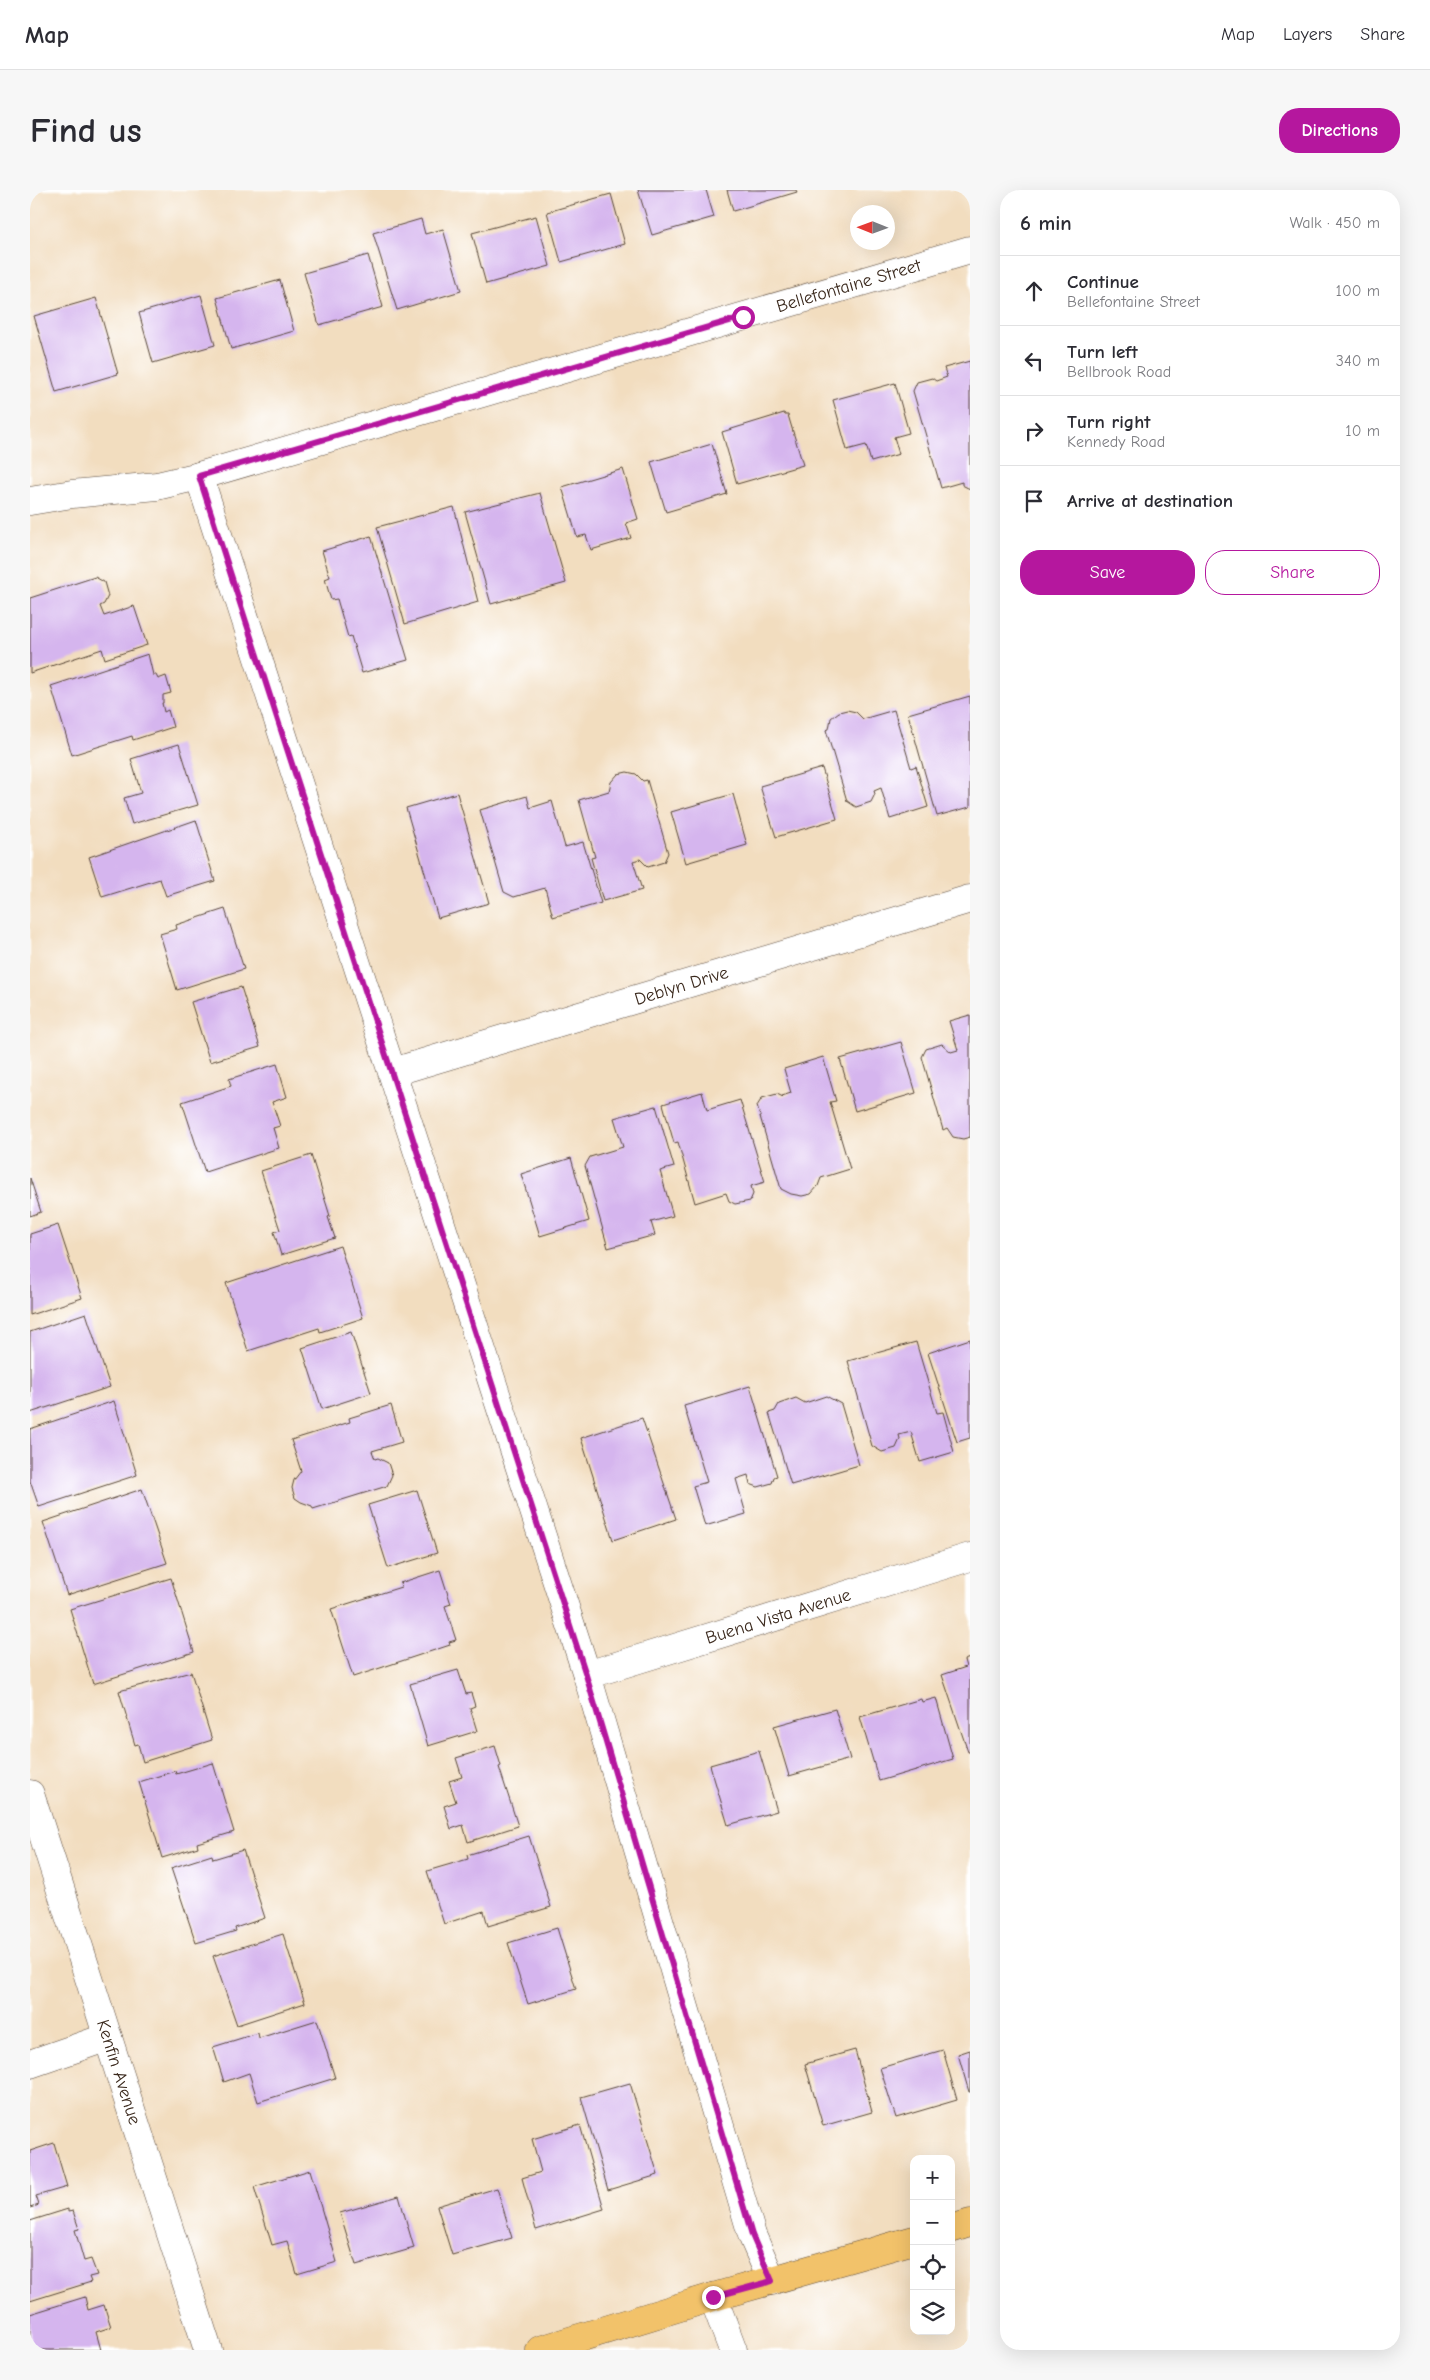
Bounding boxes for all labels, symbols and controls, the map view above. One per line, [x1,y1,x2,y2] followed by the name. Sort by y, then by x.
[25,21,69,49] text: Map
[1221,24,1255,45] text: Map
[1283,24,1332,45] text: Layers
[1360,24,1405,45] text: Share
[1279,108,1400,153] button: Directions
[30,110,142,151] text: Find us
[850,205,895,250] north arrow
[1020,211,1072,235] text: 6 min
[1289,214,1380,232] text: Walk · 450 m
[774,254,924,317] street label: Bellefontaine Street
[1067,271,1139,293] text: Continue
[1020,277,1048,305] icon: ahead
[1336,282,1380,300] text: 100 m
[1067,293,1200,311] text: Bellefontaine Street
[732,306,755,329] route start
[1067,341,1138,363] text: Turn left
[1020,347,1048,375] icon: left
[1336,352,1380,370] text: 340 m
[1067,363,1171,381] text: Bellbrook Road
[1067,411,1151,433] text: Turn right
[1020,417,1048,445] icon: right
[1345,422,1380,440] text: 10 m
[1067,433,1165,451] text: Kennedy Road
[1020,487,1048,515] icon: arrive
[1067,490,1233,512] text: Arrive at destination
[1020,550,1195,595] button: Save
[1205,550,1380,595] button: Share
[632,962,731,1010] street label: Deblyn Drive
[703,1584,853,1648] street label: Buena Vista Avenue
[92,2017,146,2127] street label: Kenfin Avenue
[910,2155,955,2335] map controls
[910,2155,955,2200] button: +
[910,2200,955,2245] button: −
[910,2245,955,2290] button: locate
[702,2286,725,2309] route end
[910,2290,955,2335] button: layers

